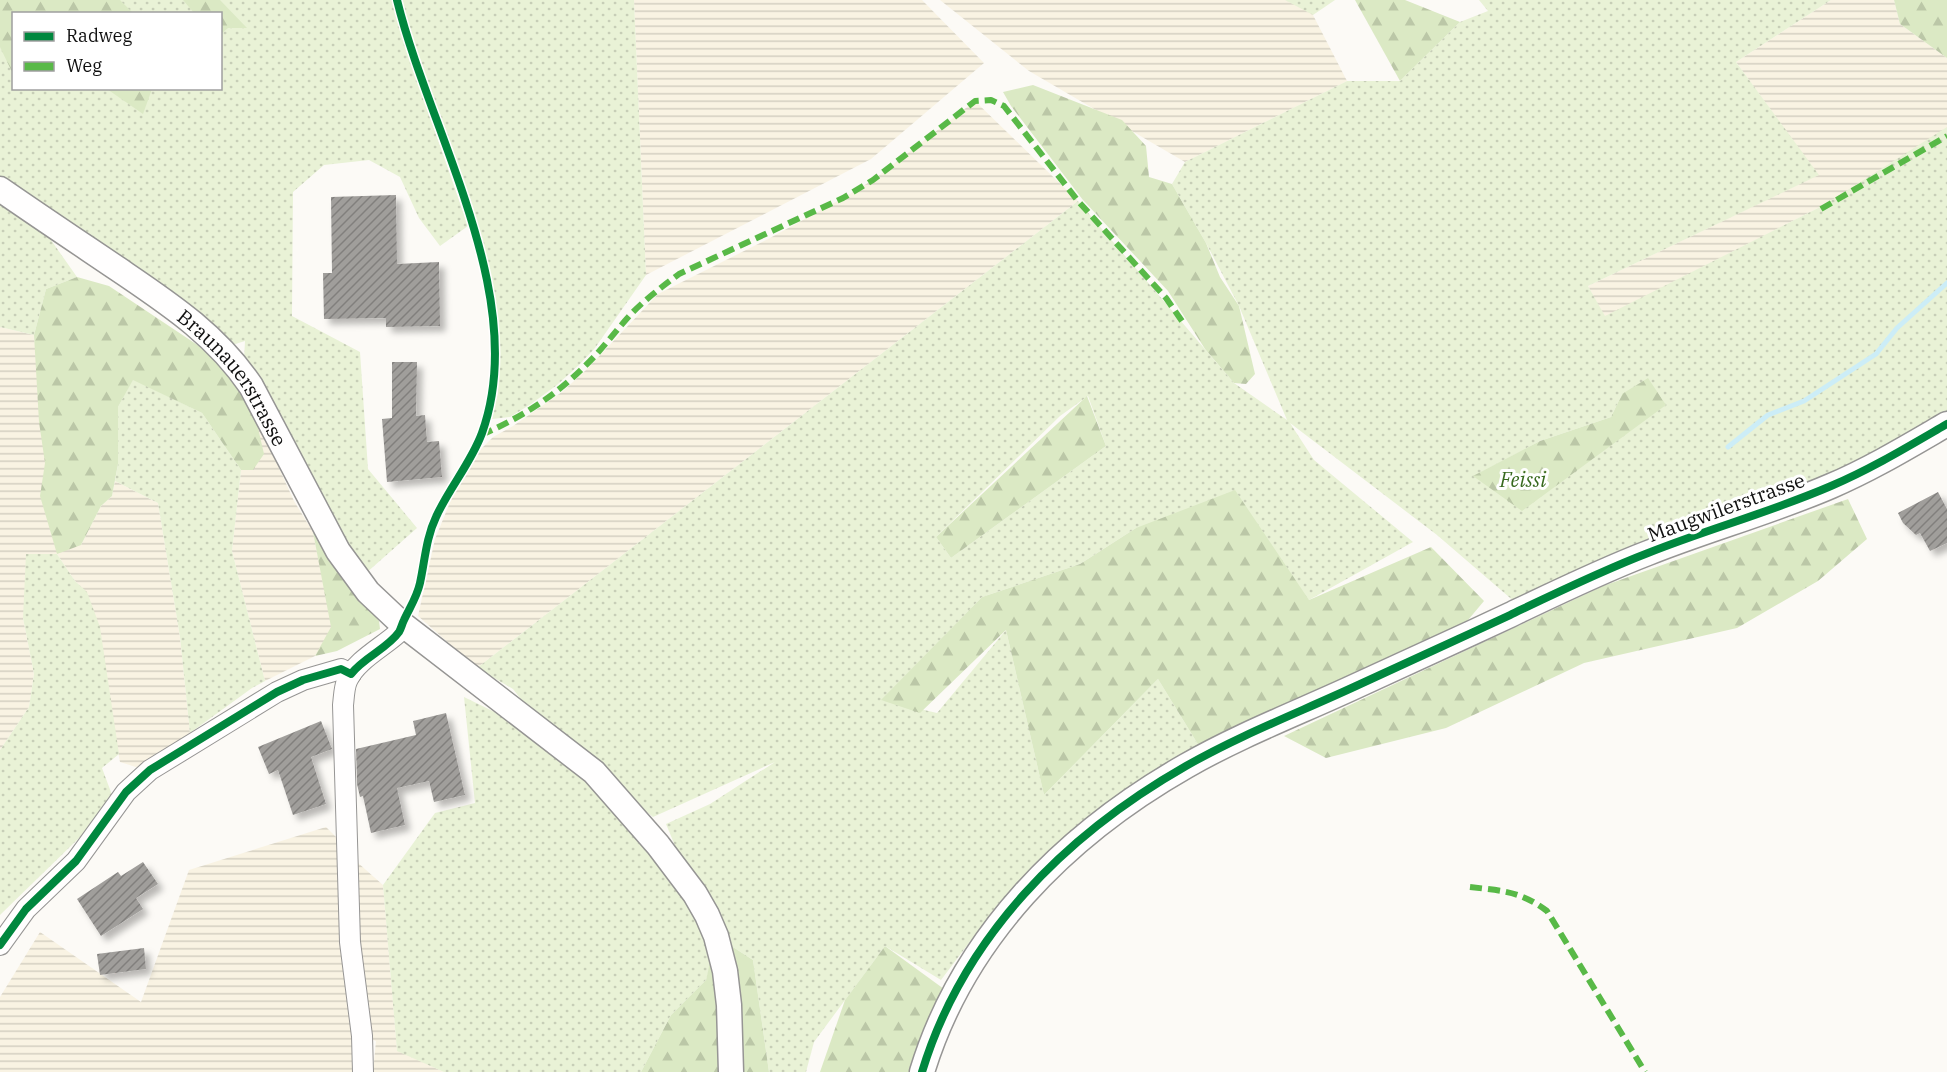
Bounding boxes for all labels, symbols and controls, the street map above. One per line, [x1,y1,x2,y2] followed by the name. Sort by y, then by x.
[12,12,222,90] legend
[66,24,132,47] text: Radweg
[66,54,102,77] text: Weg
[172,303,294,451] street label: Braunauerstrasse
[1499,466,1546,493] park label: Feissi
[1644,466,1808,548] street label: Maugwilerstrasse

